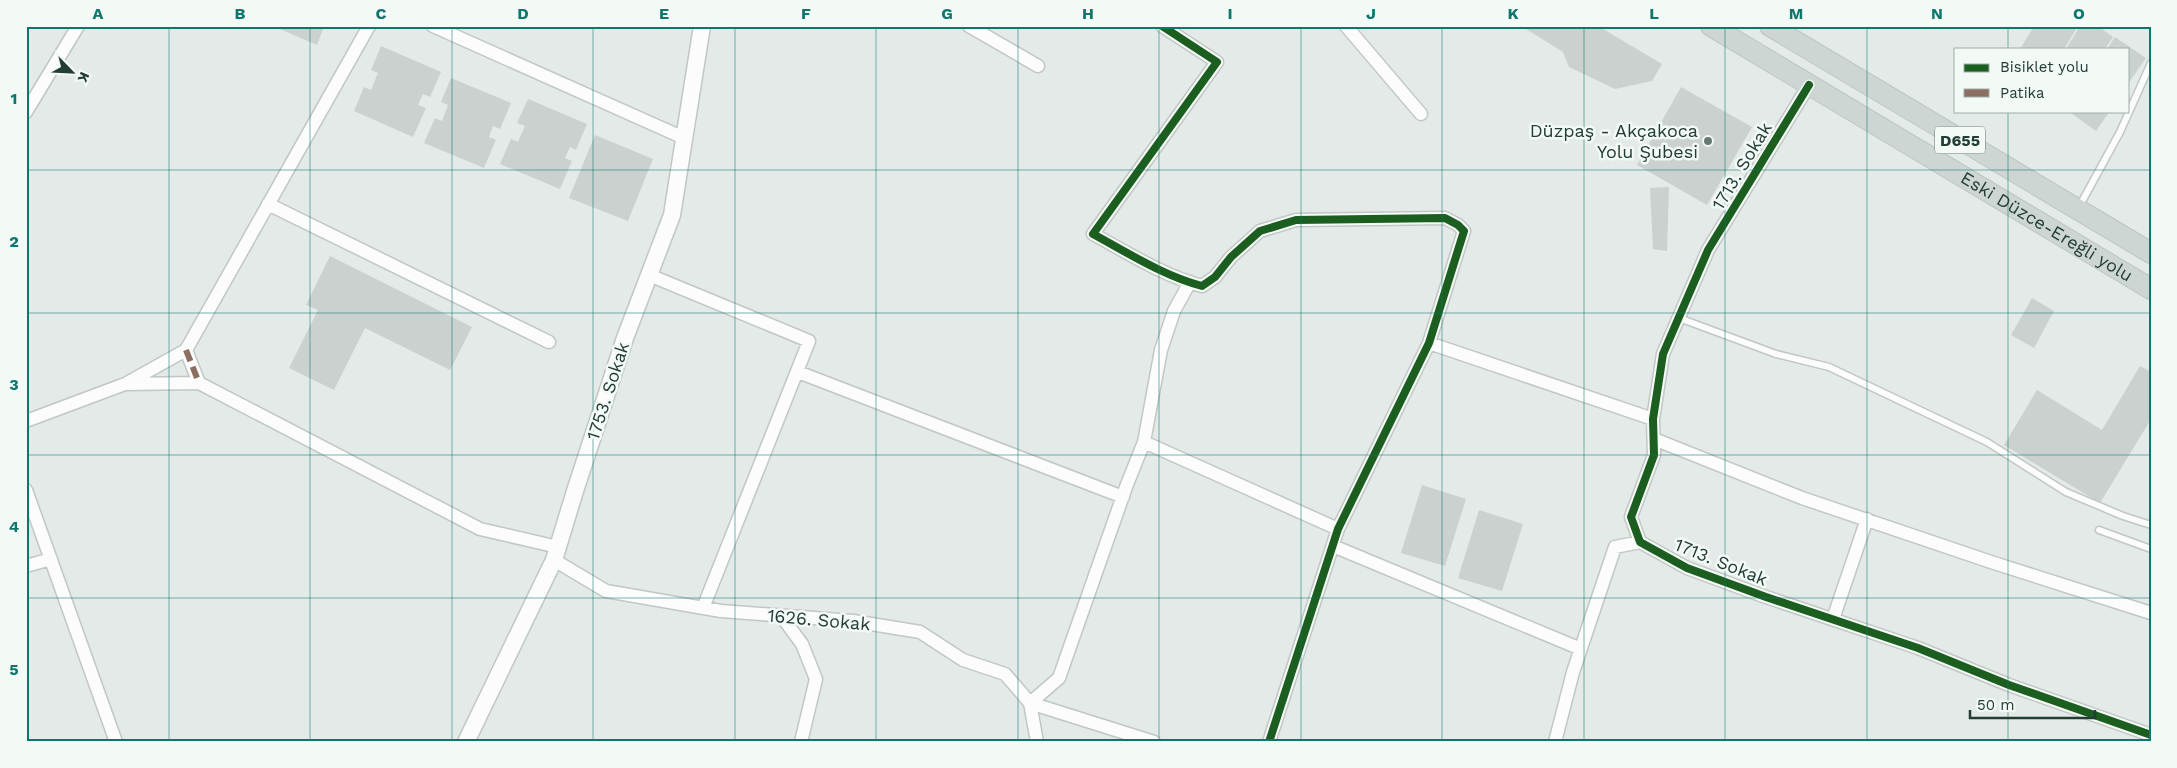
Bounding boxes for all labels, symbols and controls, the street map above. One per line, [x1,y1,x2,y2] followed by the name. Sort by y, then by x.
[93,4,104,23] text: A
[235,4,246,23] text: B
[376,4,387,23] text: C
[517,4,529,23] text: D
[659,4,669,23] text: E
[801,4,811,23] text: F
[941,4,953,23] text: G
[1082,4,1094,23] text: H
[1227,4,1233,23] text: I
[1366,4,1376,23] text: J
[1507,4,1519,23] text: K
[1649,4,1659,23] text: L
[1789,4,1803,23] text: M
[1931,4,1943,23] text: N
[2073,4,2085,23] text: O
[48,48,98,98] north arrow
[1954,48,2130,112] legend
[2000,58,2089,76] text: Bisiklet yolu
[74,70,93,85] text: K
[2000,84,2045,102] text: Patika
[11,89,17,108] text: 1
[1707,118,1776,213] street label: 1713. Sokak
[1530,120,1698,162] place label: Düzpaş - Akçakoca Yolu Şubesi
[1935,126,1985,154] road number: D655
[1702,135,1714,147] marker: Düzpaş - Akçakoca Yolu Şubesi
[1957,167,2137,286] street label: Eski Düzce-Ereğli yolu
[9,232,19,251] text: 2
[582,339,633,442] street label: 1753. Sokak
[9,375,19,394] text: 3
[9,517,19,536] text: 4
[1672,533,1771,590] street label: 1713. Sokak
[767,605,871,634] street label: 1626. Sokak
[9,660,19,679] text: 5
[1970,688,2094,720] scale bar
[1977,696,2014,714] text: 50 m

